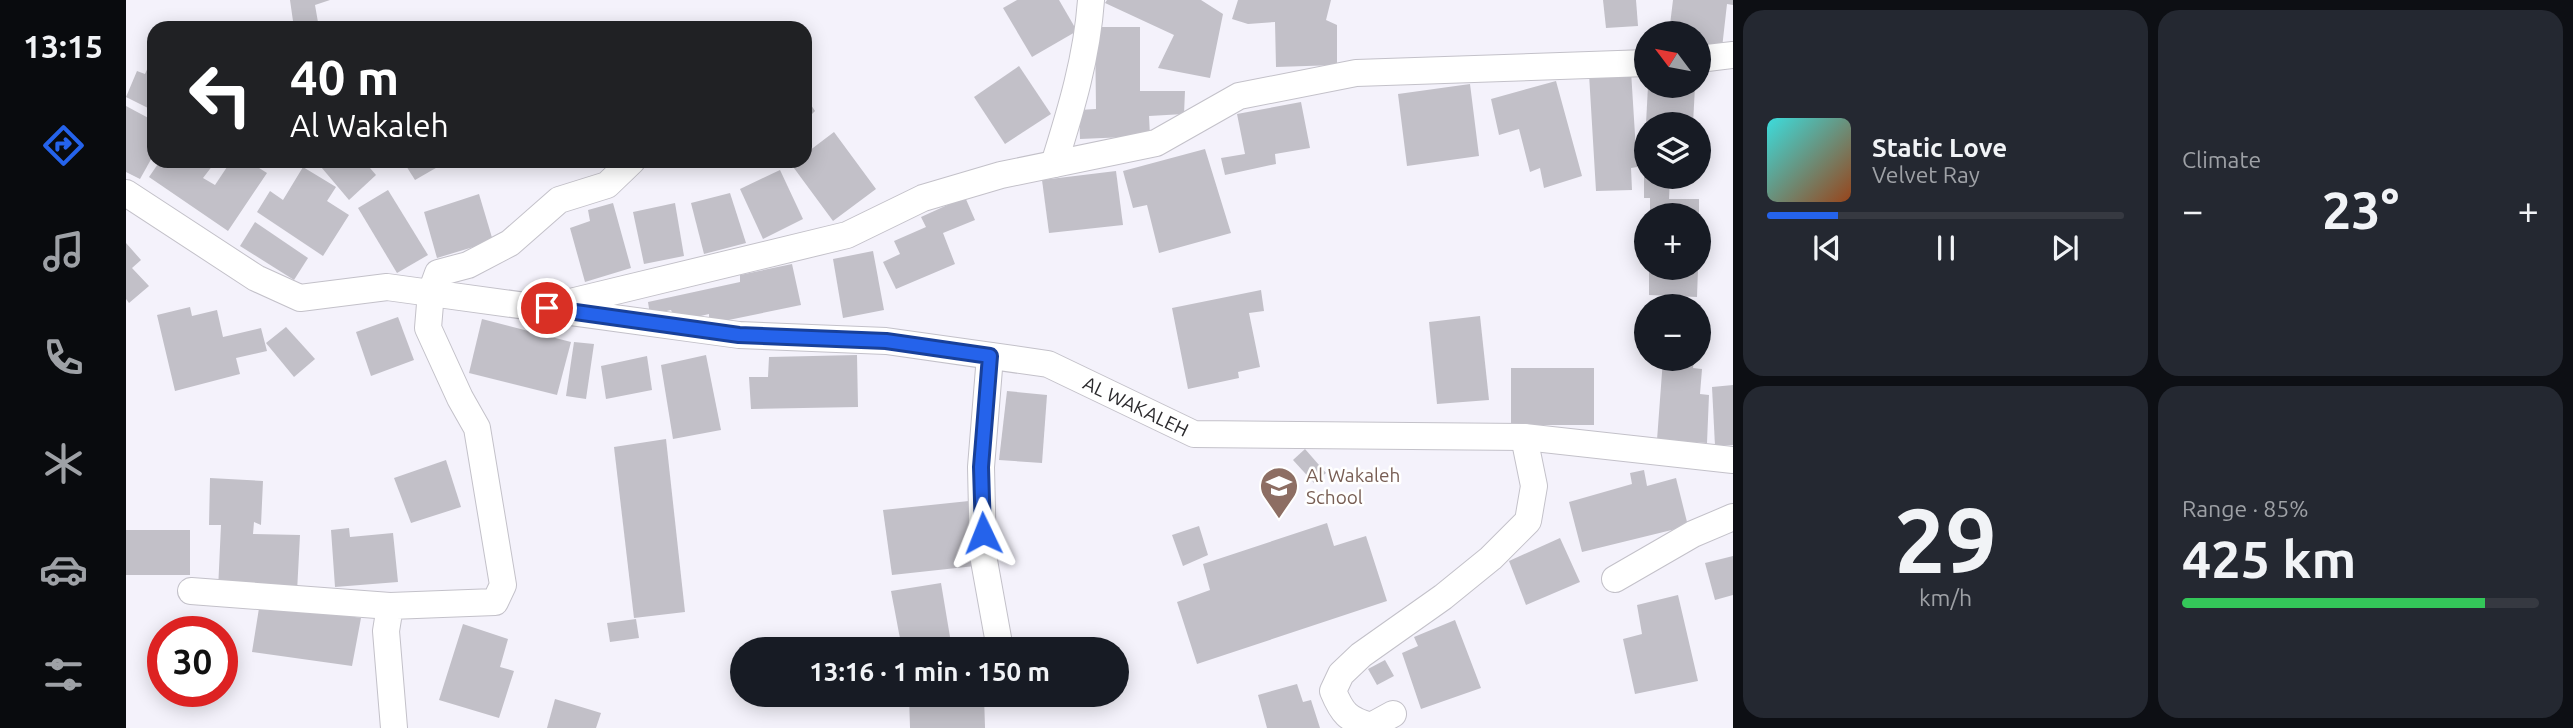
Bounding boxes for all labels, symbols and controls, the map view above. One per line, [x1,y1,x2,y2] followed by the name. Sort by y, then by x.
[1634,21,1712,98] north arrow
[1634,21,1711,371] map controls
[23,28,103,64] text: 13:15
[175,49,266,140] icon: left
[290,49,399,104] text: 40 m
[290,107,449,143] text: Al Wakaleh
[1634,112,1711,189] button: layers
[39,121,88,170] icon: directions
[1872,133,2007,162] text: Static Love
[2182,147,2261,172] text: Climate
[1872,162,1980,187] text: Velvet Ray
[2322,181,2399,239] text: 23°
[2182,189,2203,231] text: −
[2518,189,2539,231] text: +
[1634,203,1711,280] button: +
[39,227,88,276] icon: music
[1808,229,1846,267] icon: previous
[1927,229,1965,267] icon: pause
[2046,229,2084,267] icon: next
[517,278,577,338] pin
[528,289,566,327] icon: arrive
[1634,294,1711,371] button: −
[39,333,88,382] icon: phone
[1080,372,1192,441] street label: AL WAKALEH
[39,439,88,488] icon: climate
[1306,464,1400,508] place label: Al Wakaleh School
[1258,465,1300,520] school or university icon: Al Wakaleh School
[1894,488,1997,590] text: 29
[946,496,1020,570] position arrow
[2182,496,2309,521] text: Range · 85%
[2182,530,2356,588] text: 425 km
[39,545,88,594] icon: car
[1919,585,1972,610] text: km/h
[147,616,238,707] speed limit sign: 30
[39,650,88,699] icon: filters
[809,657,1050,686] text: 13:16 · 1 min · 150 m

